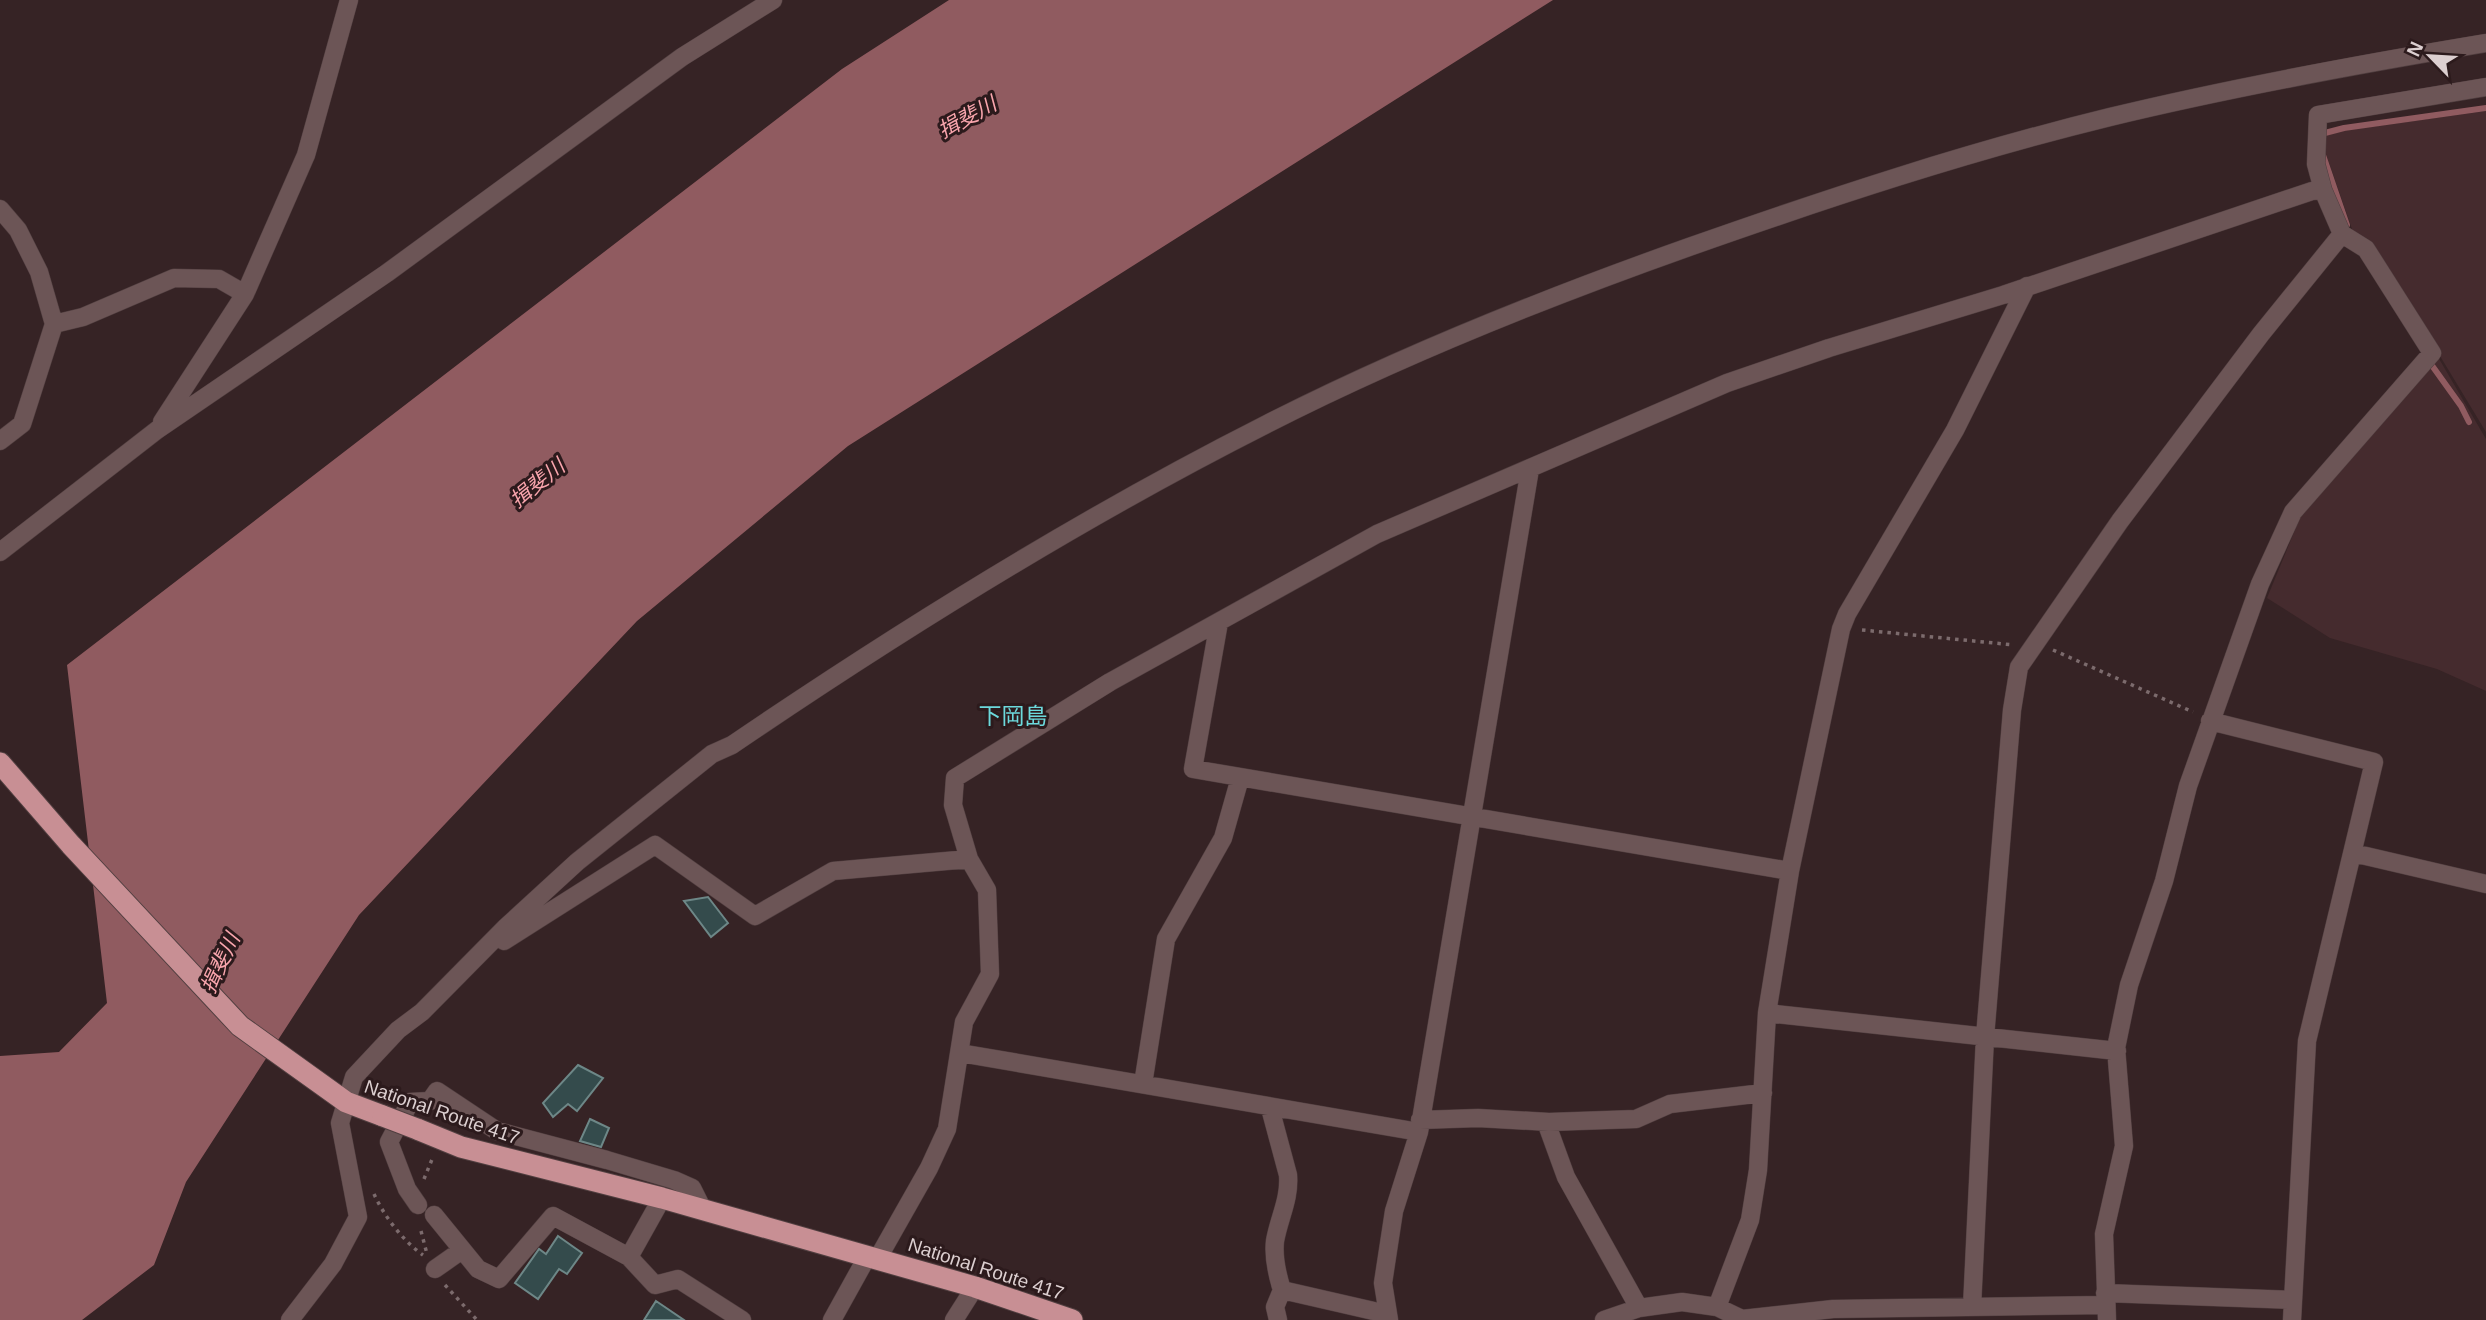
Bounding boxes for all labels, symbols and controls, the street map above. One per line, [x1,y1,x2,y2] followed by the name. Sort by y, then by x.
[2395,21,2465,91] north arrow
[2403,38,2427,60] text: N
[934,91,1002,142] water label: 揖斐川
[505,453,570,512] water label: 揖斐川
[979,703,1048,729] district label: 下岡島
[196,928,245,996] water label: 揖斐川
[362,1076,522,1148] street label: National Route 417
[905,1234,1067,1304] street label: National Route 417

